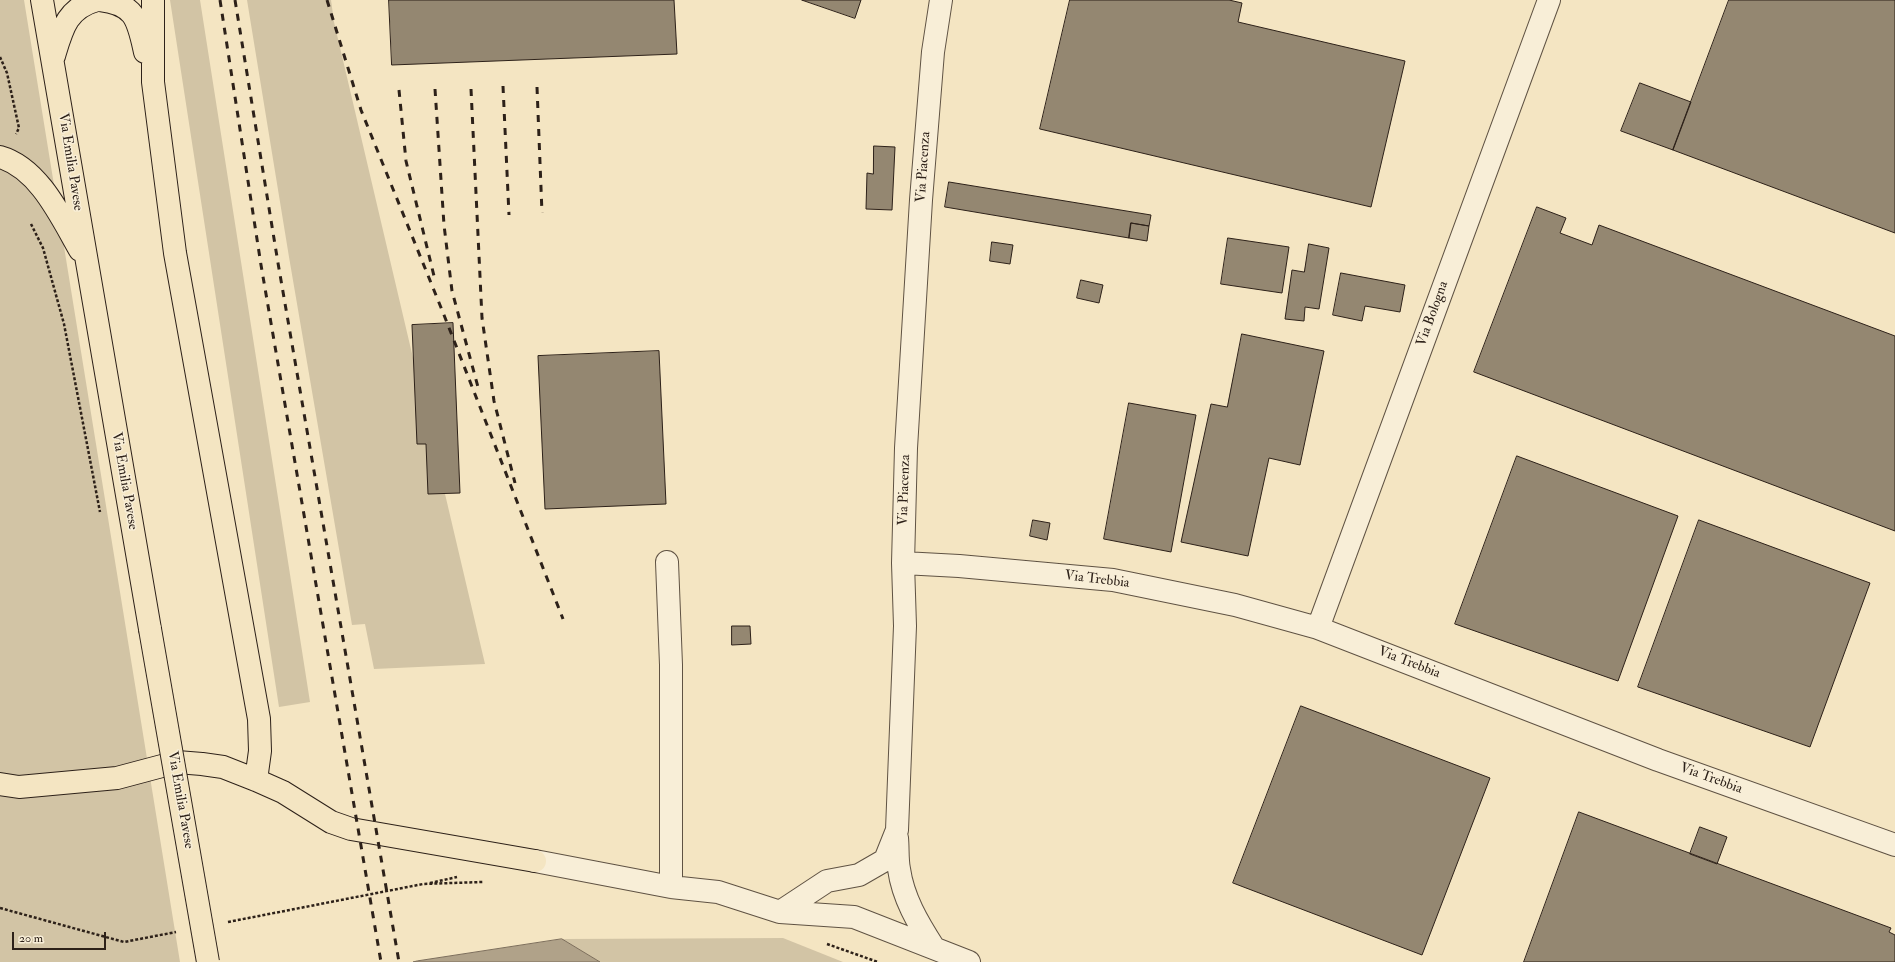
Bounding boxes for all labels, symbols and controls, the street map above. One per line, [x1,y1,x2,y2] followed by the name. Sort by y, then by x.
[54,112,86,212] street label: Via Emilia Pavese
[913,131,935,203] street label: Via Piacenza
[1413,279,1453,349] street label: Via Bologna
[107,431,141,531] street label: Via Emilia Pavese
[895,454,915,526] street label: Via Piacenza
[1064,568,1130,592] street label: Via Trebbia
[1375,643,1443,683] street label: Via Trebbia
[163,750,197,850] street label: Via Emilia Pavese
[1677,760,1745,798] street label: Via Trebbia
[14,924,108,950] scale bar
[19,931,43,946] text: 20 m

